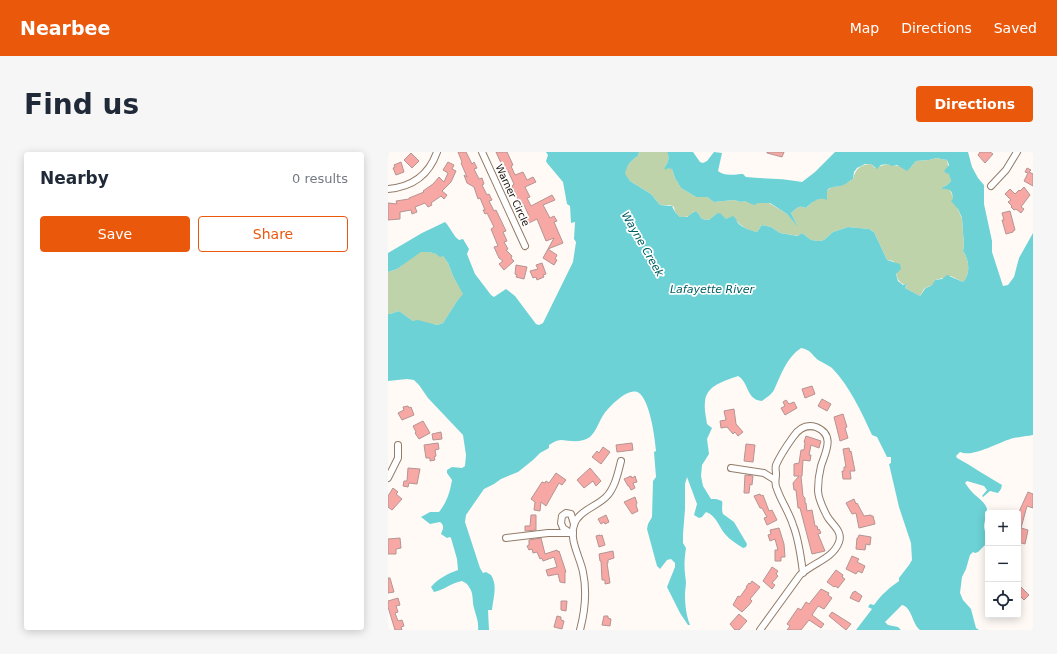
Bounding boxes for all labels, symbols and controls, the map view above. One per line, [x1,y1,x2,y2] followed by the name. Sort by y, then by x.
[20,17,110,39] text: Nearbee
[850,20,879,36] text: Map
[901,20,972,36] text: Directions
[994,20,1037,36] text: Saved
[916,86,1033,122] button: Directions
[24,88,139,121] text: Find us
[493,162,532,228] street label: Warner Circle
[40,168,109,188] text: Nearby
[292,171,348,186] text: 0 results
[619,209,667,280] water label: Wayne Creek
[40,216,190,252] button: Save
[198,216,348,252] button: Share
[670,283,756,296] water label: Lafayette River
[985,510,1021,618] map controls
[985,510,1021,546] button: +
[985,546,1021,582] button: −
[985,582,1021,618] button: locate

